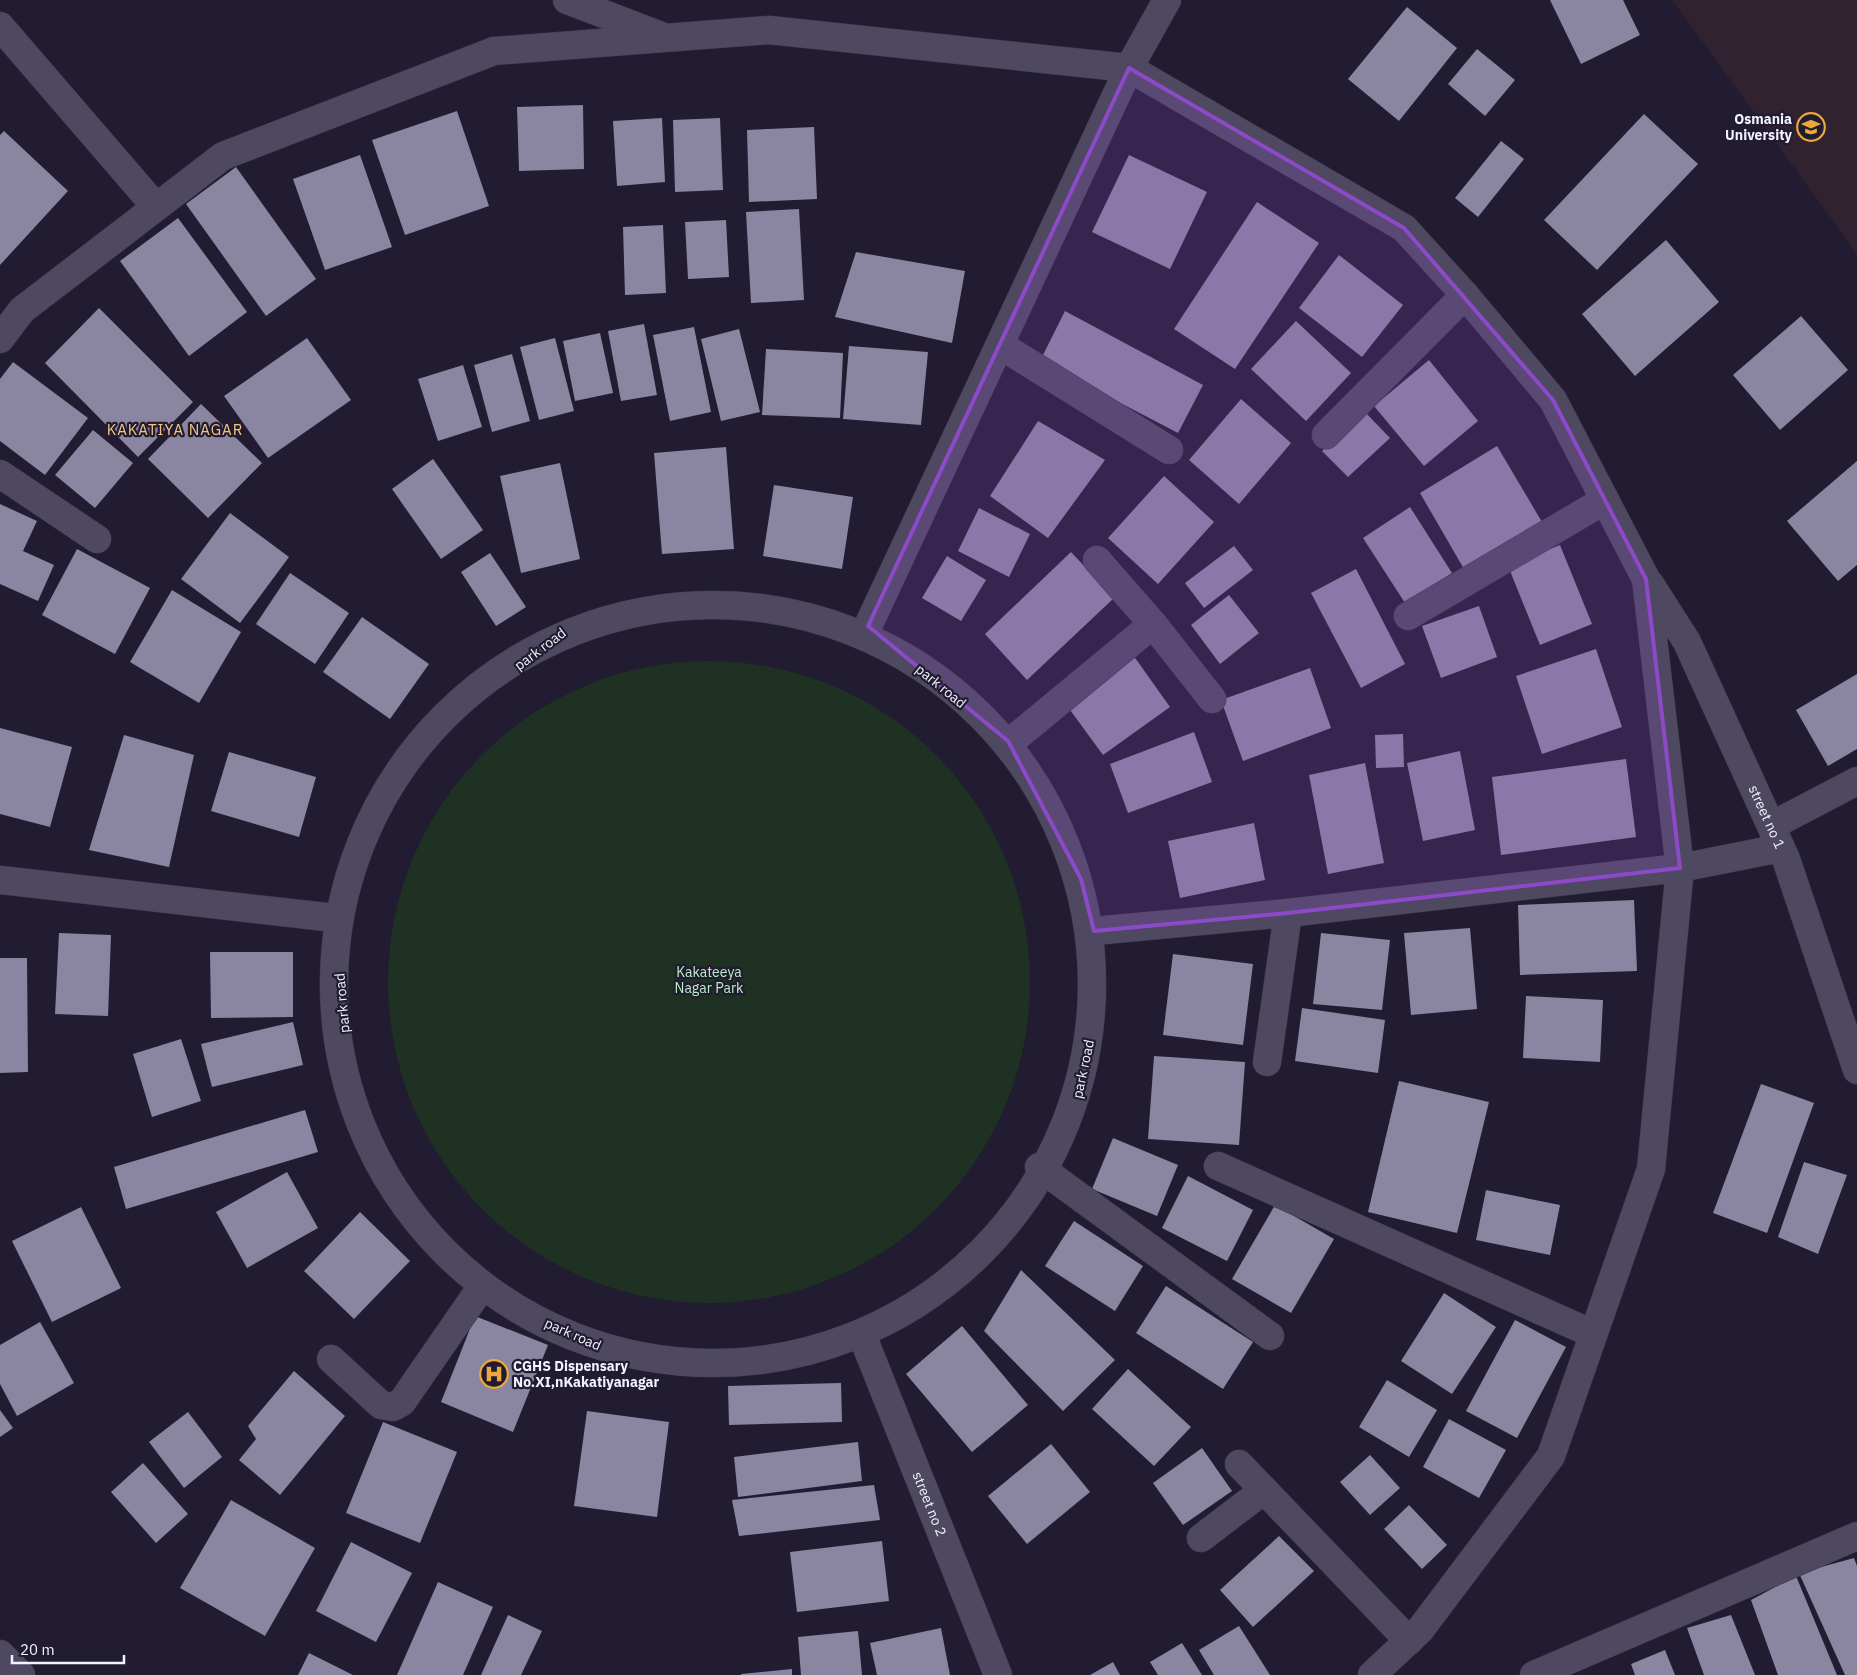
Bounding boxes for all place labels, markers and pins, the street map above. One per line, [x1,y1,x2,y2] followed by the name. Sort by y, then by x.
[1725,110,1793,144] place label: Osmania University
[1796,112,1826,142] school or university icon: Osmania University
[513,1357,660,1391] place label: CGHS Dispensary No.XI,nKakatiyanagar
[479,1359,509,1389] hospital icon: CGHS Dispensary No.XI,nKakatiyanagar

